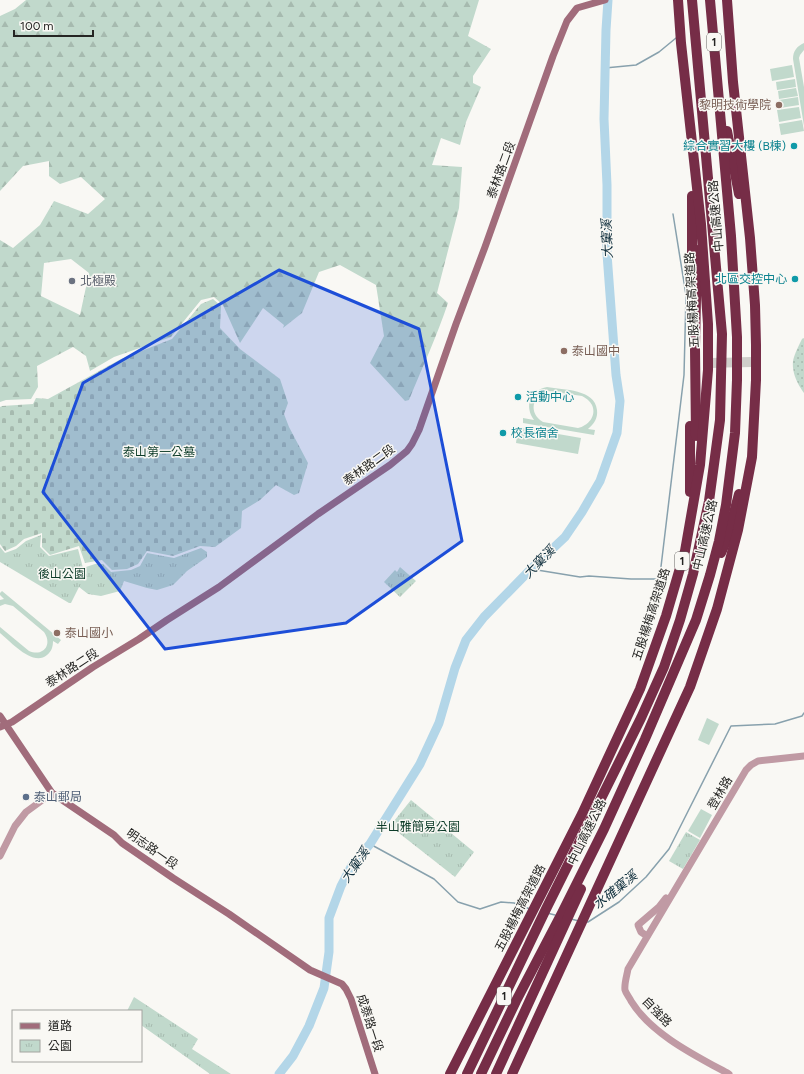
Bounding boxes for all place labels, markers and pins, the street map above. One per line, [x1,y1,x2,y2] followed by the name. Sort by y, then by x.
[699,98,771,112] place label: 黎明技術學院
[774,100,784,110] marker: 黎明技術學院
[683,139,786,153] place label: 綜合實習大樓 (B棟)
[789,141,799,151] marker: 綜合實習大樓 (B棟)
[715,272,787,286] place label: 北區交控中心
[80,274,116,288] place label: 北極殿
[790,274,800,284] marker: 北區交控中心
[67,276,77,286] marker: 北極殿
[572,344,620,358] place label: 泰山國中
[559,346,569,356] marker: 泰山國中
[526,390,574,404] place label: 活動中心
[513,392,523,402] marker: 活動中心
[511,426,559,440] place label: 校長宿舍
[498,428,508,438] marker: 校長宿舍
[65,626,113,640] place label: 泰山國小
[52,628,62,638] marker: 泰山國小
[34,790,82,804] place label: 泰山郵局
[21,792,31,802] marker: 泰山郵局

